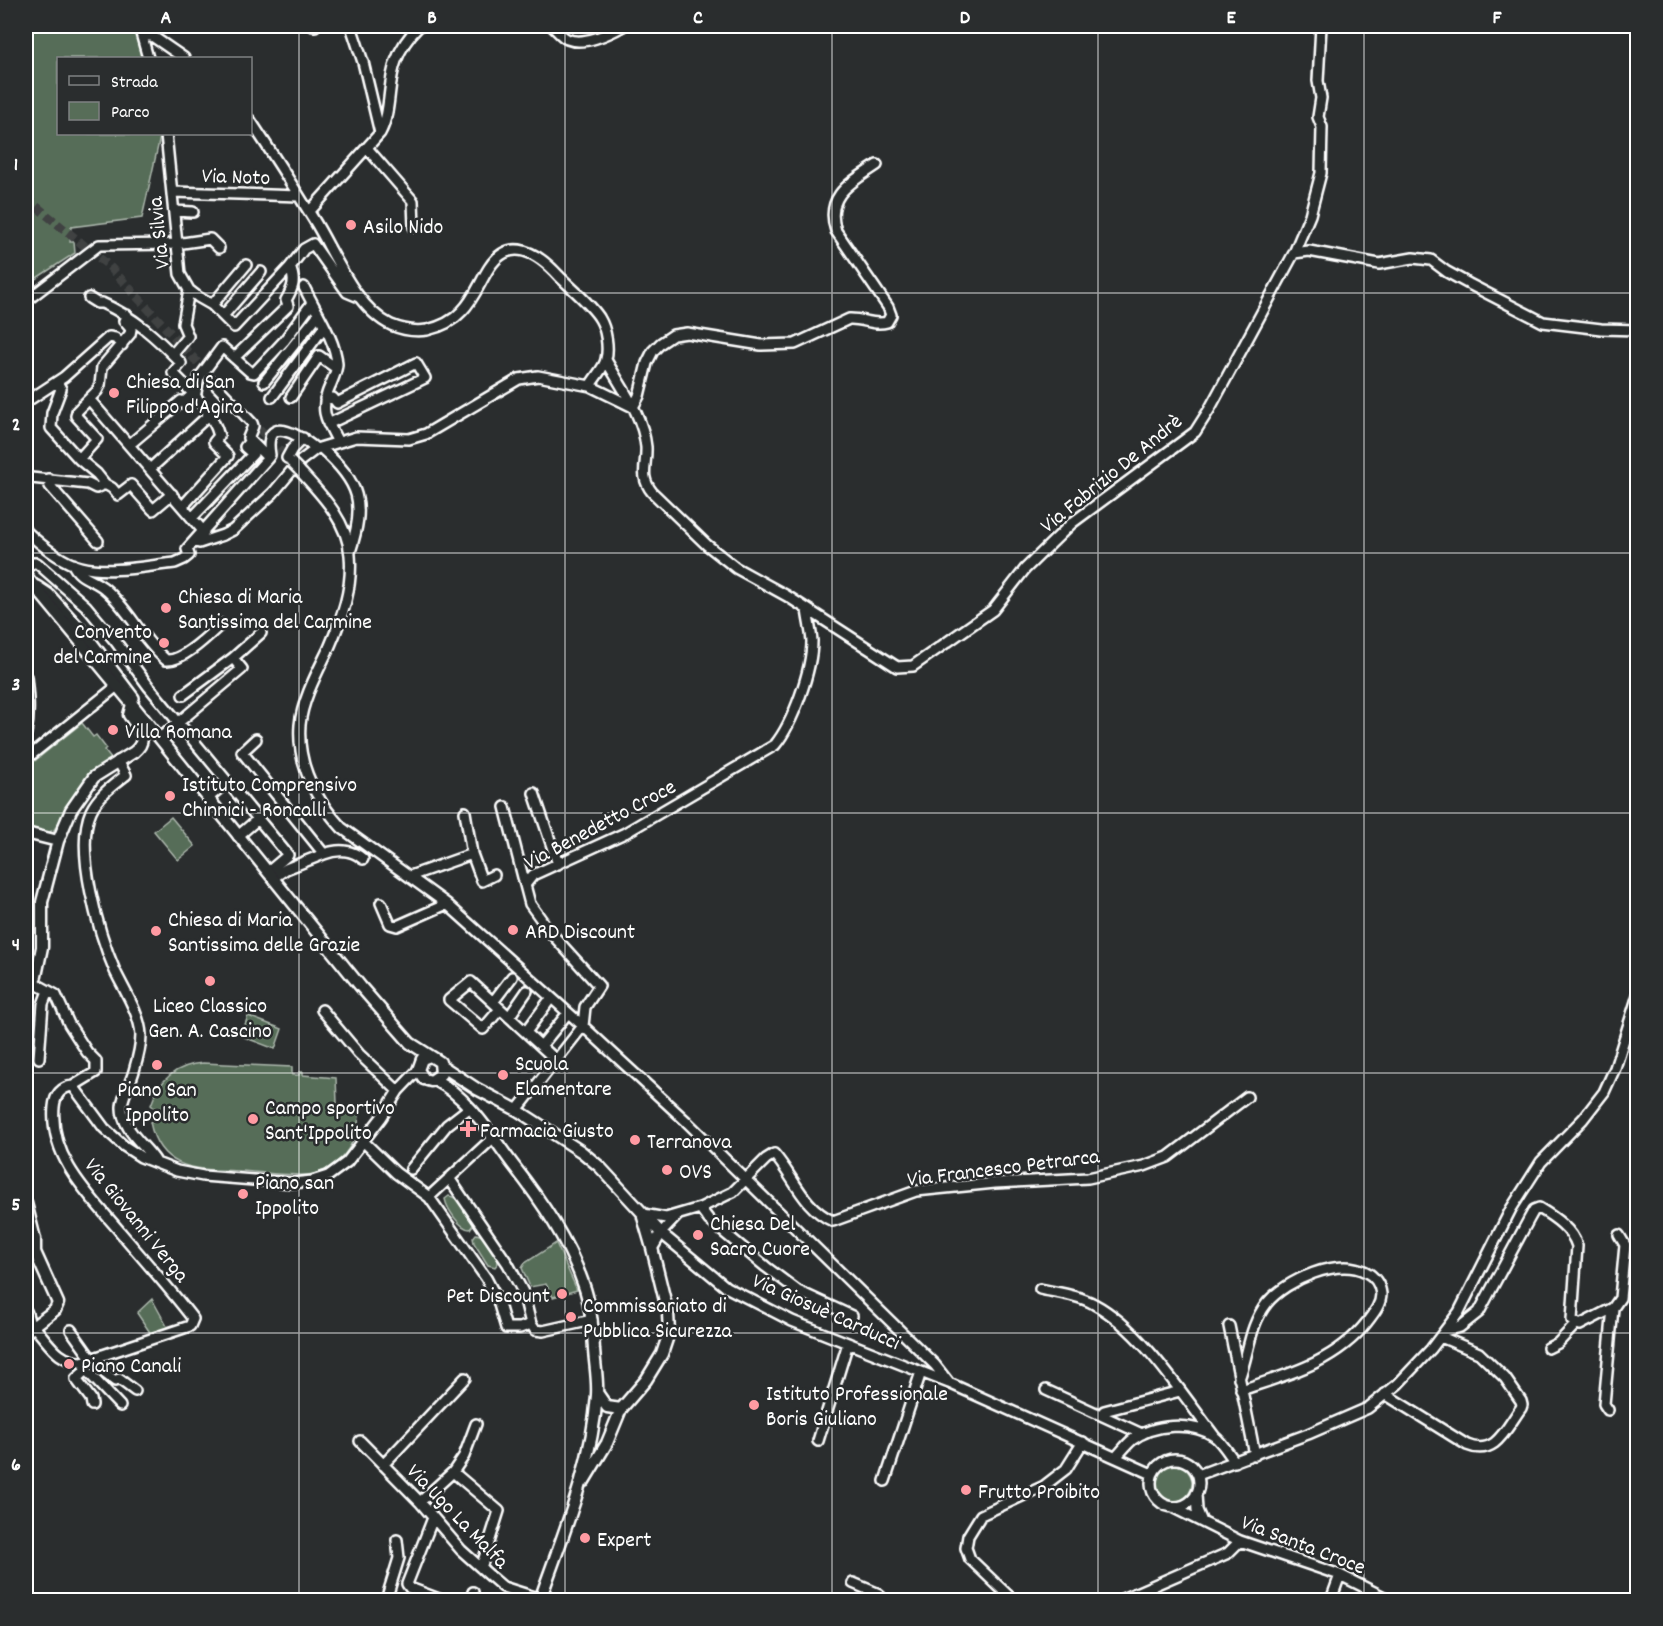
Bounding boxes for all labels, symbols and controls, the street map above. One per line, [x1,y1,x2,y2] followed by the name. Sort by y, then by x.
[161,5,172,33] text: A
[427,5,437,33] text: B
[693,5,703,33] text: C
[960,5,971,33] text: D
[1226,5,1236,33] text: E
[1493,5,1503,33] text: F
[57,57,252,135] legend
[111,71,158,96] text: Strada
[111,101,150,126] text: Parco
[14,152,18,180] text: 1
[201,162,271,195] street label: Via Noto
[141,194,180,270] street label: Via Silvia
[363,213,443,244] place label: Asilo Nido
[344,218,358,232] marker: Asilo Nido
[126,368,244,424] place label: Chiesa di San Filippo d'Agira
[107,386,121,400] marker: Chiesa di San Filippo d'Agira
[1034,408,1190,542] street label: Via Fabrizio De Andrè
[12,412,20,440] text: 2
[178,583,372,639] place label: Chiesa di Maria Santissima del Carmine
[159,601,173,615] marker: Chiesa di Maria Santissima del Carmine
[53,618,152,674] place label: Convento del Carmine
[157,636,171,650] marker: Convento del Carmine
[12,672,20,700] text: 3
[125,718,233,749] place label: Villa Romana
[106,723,120,737] marker: Villa Romana
[182,771,357,827] place label: Istituto Comprensivo Chinnici - Roncalli
[519,773,682,879] street label: Via Benedetto Croce
[163,789,177,803] marker: Istituto Comprensivo Chinnici - Roncalli
[168,906,360,962] place label: Chiesa di Maria Santissima delle Grazie
[525,918,635,949] place label: ARD Discount
[506,923,520,937] marker: ARD Discount
[149,924,163,938] marker: Chiesa di Maria Santissima delle Grazie
[12,932,20,960] text: 4
[203,974,217,988] marker: Liceo Classico Gen. A. Cascino
[148,992,272,1048] place label: Liceo Classico Gen. A. Cascino
[515,1050,612,1106] place label: Scuola Elamentare
[150,1058,164,1072] marker: Piano San Ippolito
[496,1068,510,1082] marker: Scuola Elamentare
[117,1076,197,1132] place label: Piano San Ippolito
[265,1094,395,1150] place label: Campo sportivo Sant'Ippolito
[246,1112,260,1126] marker: Campo sportivo Sant'Ippolito
[480,1117,614,1148] place label: Farmacia Giusto
[461,1122,475,1136] marker: Farmacia Giusto
[647,1128,732,1159] place label: Terranova
[628,1133,642,1147] marker: Terranova
[906,1142,1102,1197] street label: Via Francesco Petrarca
[75,1152,196,1291] street label: Via Giovanni Verga
[679,1158,712,1189] place label: OVS
[660,1163,674,1177] marker: OVS
[255,1169,334,1225] place label: Piano san Ippolito
[236,1187,250,1201] marker: Piano san Ippolito
[11,1192,21,1220] text: 5
[710,1210,810,1266] place label: Chiesa Del Sacro Cuore
[691,1228,705,1242] marker: Chiesa Del Sacro Cuore
[747,1267,905,1360] street label: Via Giosuè Carducci
[446,1282,550,1313] place label: Pet Discount
[555,1287,569,1301] marker: Pet Discount
[583,1292,733,1348] place label: Commissariato di Pubblica Sicurezza
[564,1310,578,1324] marker: Commissariato di Pubblica Sicurezza
[81,1352,181,1383] place label: Piano Canali
[62,1357,76,1371] marker: Piano Canali
[766,1380,948,1436] place label: Istituto Professionale Boris Giuliano
[747,1398,761,1412] marker: Istituto Professionale Boris Giuliano
[11,1452,21,1480] text: 6
[398,1458,515,1578] street label: Via Ugo La Malfa
[978,1478,1100,1509] place label: Frutto Proibito
[959,1483,973,1497] marker: Frutto Proibito
[1236,1508,1369,1584] street label: Via Santa Croce
[597,1526,651,1557] place label: Expert
[578,1531,592,1545] marker: Expert

